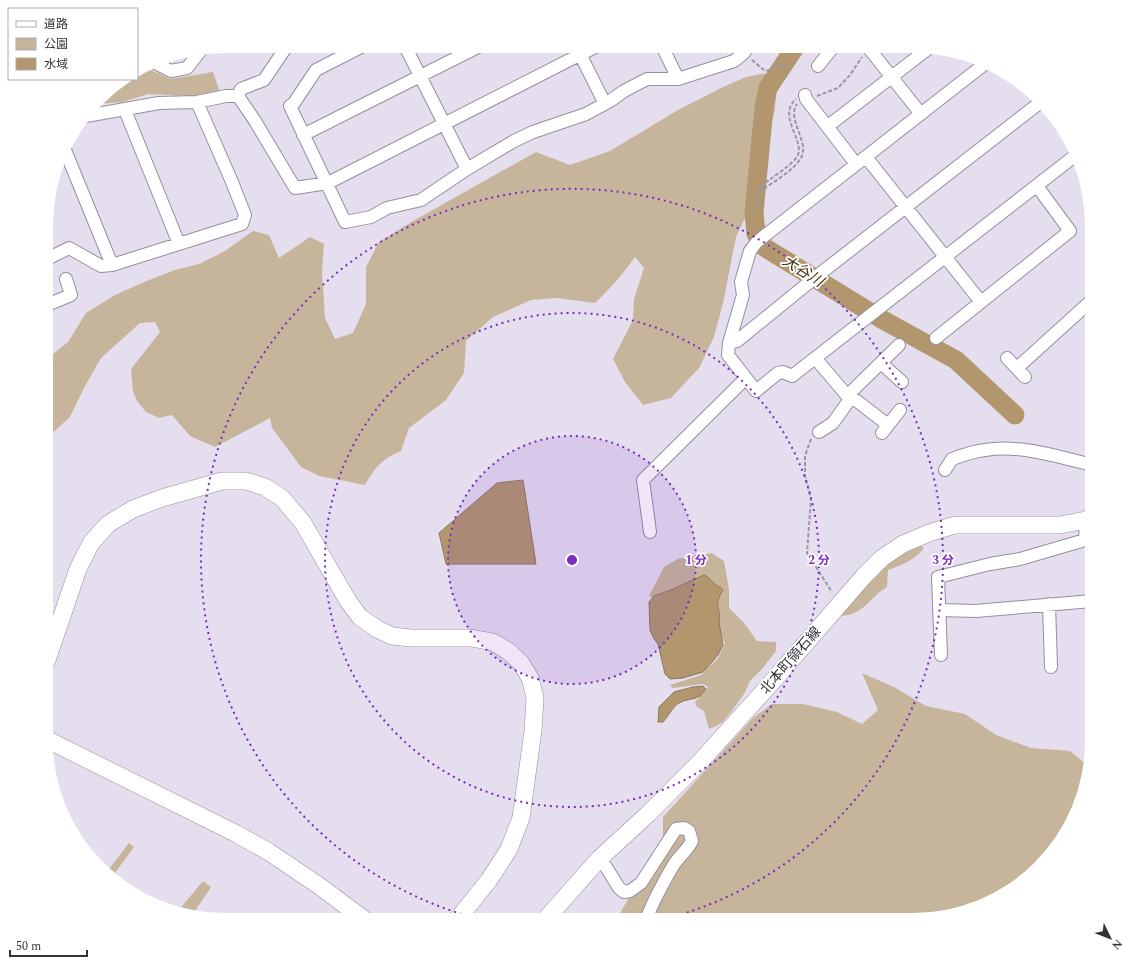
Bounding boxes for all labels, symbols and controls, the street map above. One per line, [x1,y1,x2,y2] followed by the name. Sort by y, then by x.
[8,8,138,80] legend
[44,15,68,34] text: 道路
[44,35,68,54] text: 公園
[44,55,68,74] text: 水域
[778,250,830,294] water label: 大谷川
[685,551,707,570] text: 1 分
[808,551,830,570] text: 2 分
[932,551,954,570] text: 3 分
[565,553,579,567] centre of rings
[755,622,826,699] street label: 北本町領石線
[1090,918,1130,958] north arrow
[10,932,87,958] scale bar
[1108,935,1126,954] text: N
[16,937,41,956] text: 50 m

